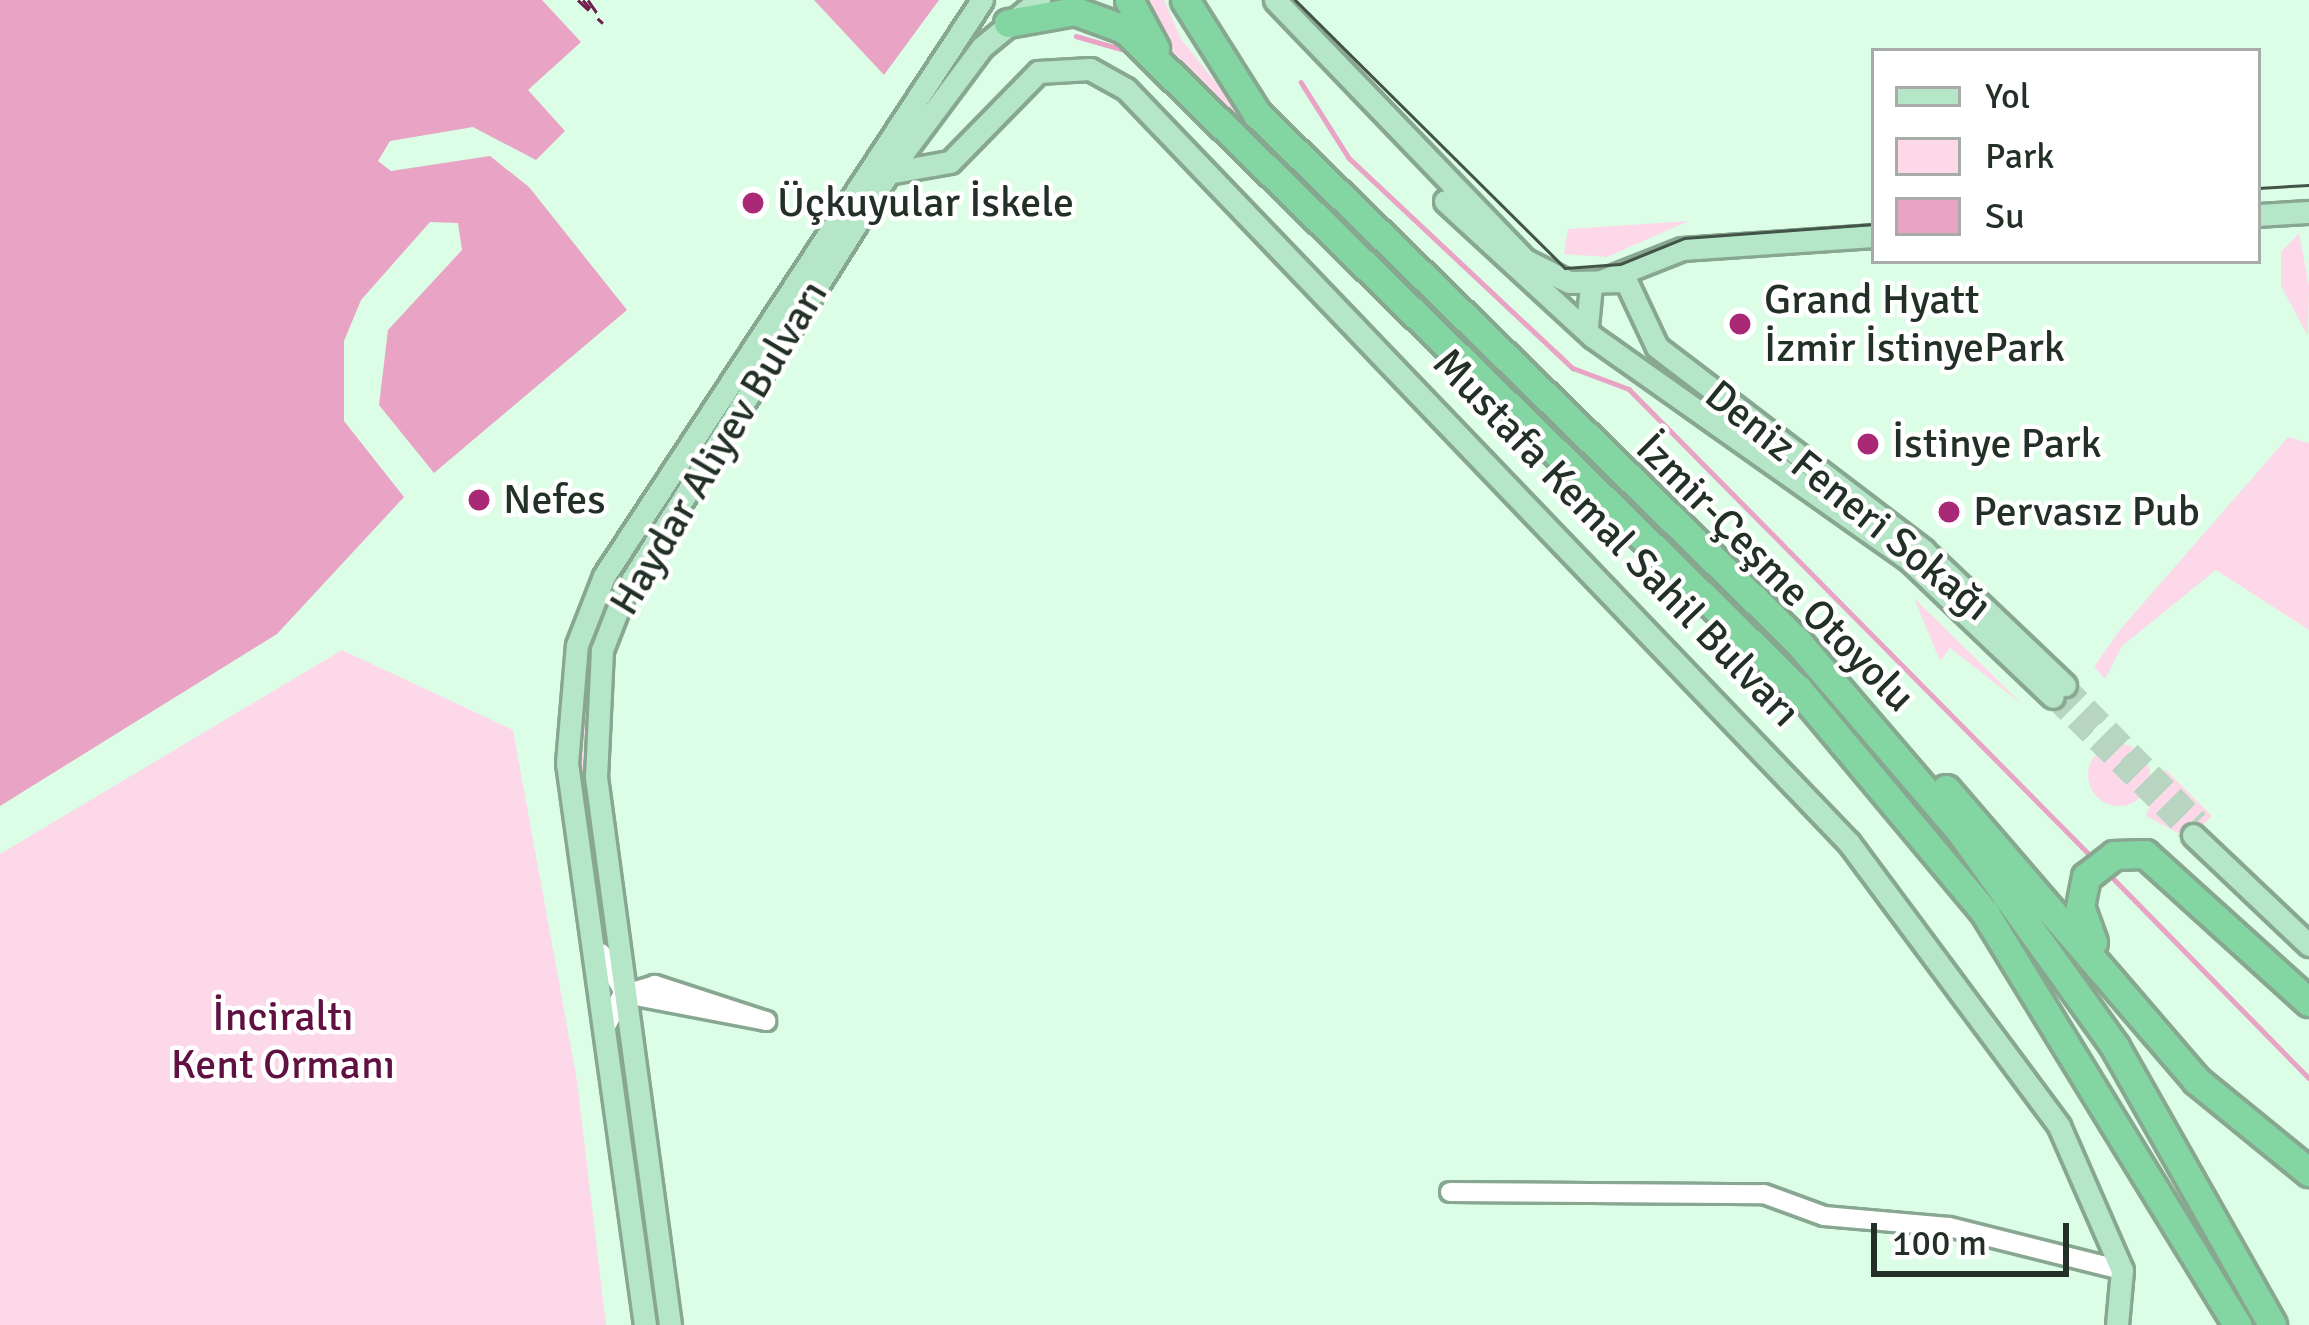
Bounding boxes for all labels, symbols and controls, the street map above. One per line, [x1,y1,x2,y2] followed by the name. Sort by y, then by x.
[1871,48,2261,264] legend
[1985,74,2030,119] text: Yol
[1985,134,2054,179] text: Park
[777,178,1074,228] place label: Üçkuyular İskele
[740,190,766,216] marker: Üçkuyular İskele
[1985,194,2025,239] text: Su
[599,272,839,624] street label: Haydar Aliyev Bulvarı
[1764,275,2065,374] place label: Grand Hyatt İzmir İstinyePark
[1727,311,1753,337] marker: Grand Hyatt İzmir İstinyePark
[1422,338,1810,738] street label: Mustafa Kemal Sahil Bulvarı
[1695,370,2001,632] street label: Deniz Feneri Sokağı
[1892,419,2101,469] place label: İstinye Park
[1625,423,1925,723] street label: İzmir-Çeşme Otoyolu
[1855,431,1881,457] marker: İstinye Park
[503,475,606,525] place label: Nefes
[466,487,492,513] marker: Nefes
[1973,487,2200,537] place label: Pervasız Pub
[1936,499,1962,525] marker: Pervasız Pub
[171,992,395,1090] park label: İnciraltı Kent Ormanı
[1877,1199,2075,1273] scale bar
[1892,1221,1987,1266] text: 100 m

